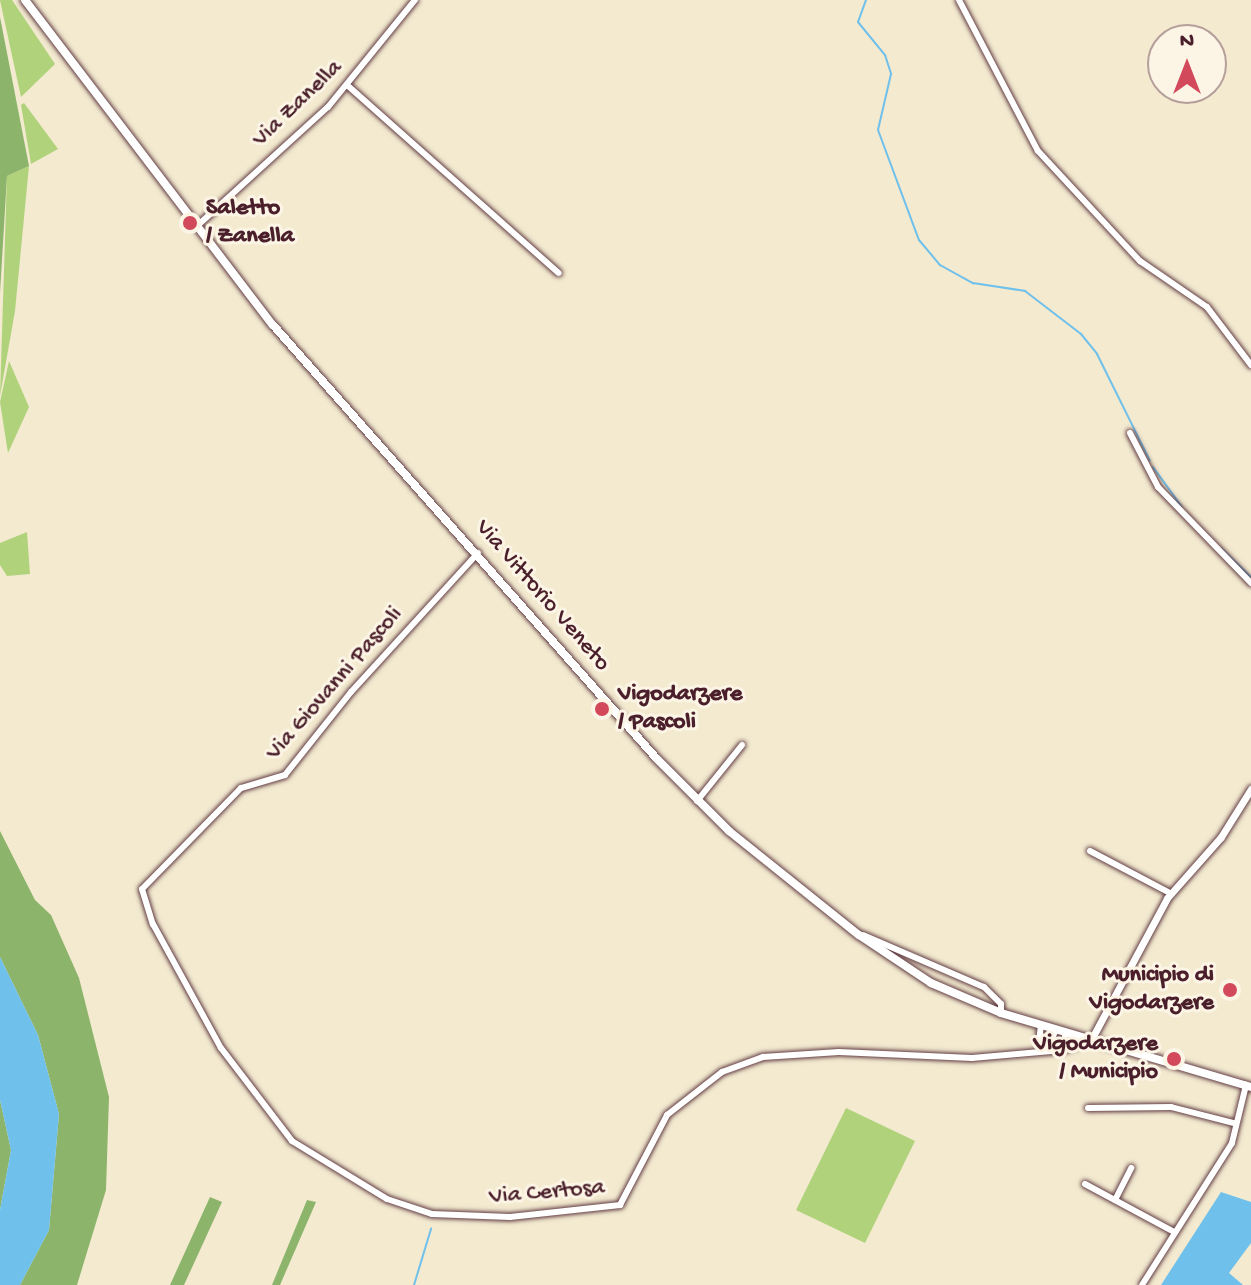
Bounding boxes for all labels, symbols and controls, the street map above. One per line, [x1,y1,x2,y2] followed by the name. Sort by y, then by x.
[1147,24,1227,104] north arrow
[1180,29,1194,55] text: N
[247,54,349,154] street label: Via Zanella
[206,195,294,251] place label: Saletto / Zanella
[181,214,199,232] marker: Saletto / Zanella
[468,514,616,678] street label: Via Vittorio Veneto
[260,601,410,767] street label: Via Giovanni Pascoli
[618,681,742,737] place label: Vigodarzere / Pascoli
[593,700,611,718] marker: Vigodarzere / Pascoli
[1090,962,1214,1018] place label: Municipio di Vigodarzere
[1221,981,1239,999] marker: Municipio di Vigodarzere
[1034,1031,1158,1087] place label: Vigodarzere / Municipio
[1165,1050,1183,1068] marker: Vigodarzere / Municipio
[488,1174,606,1212] street label: Via Certosa

